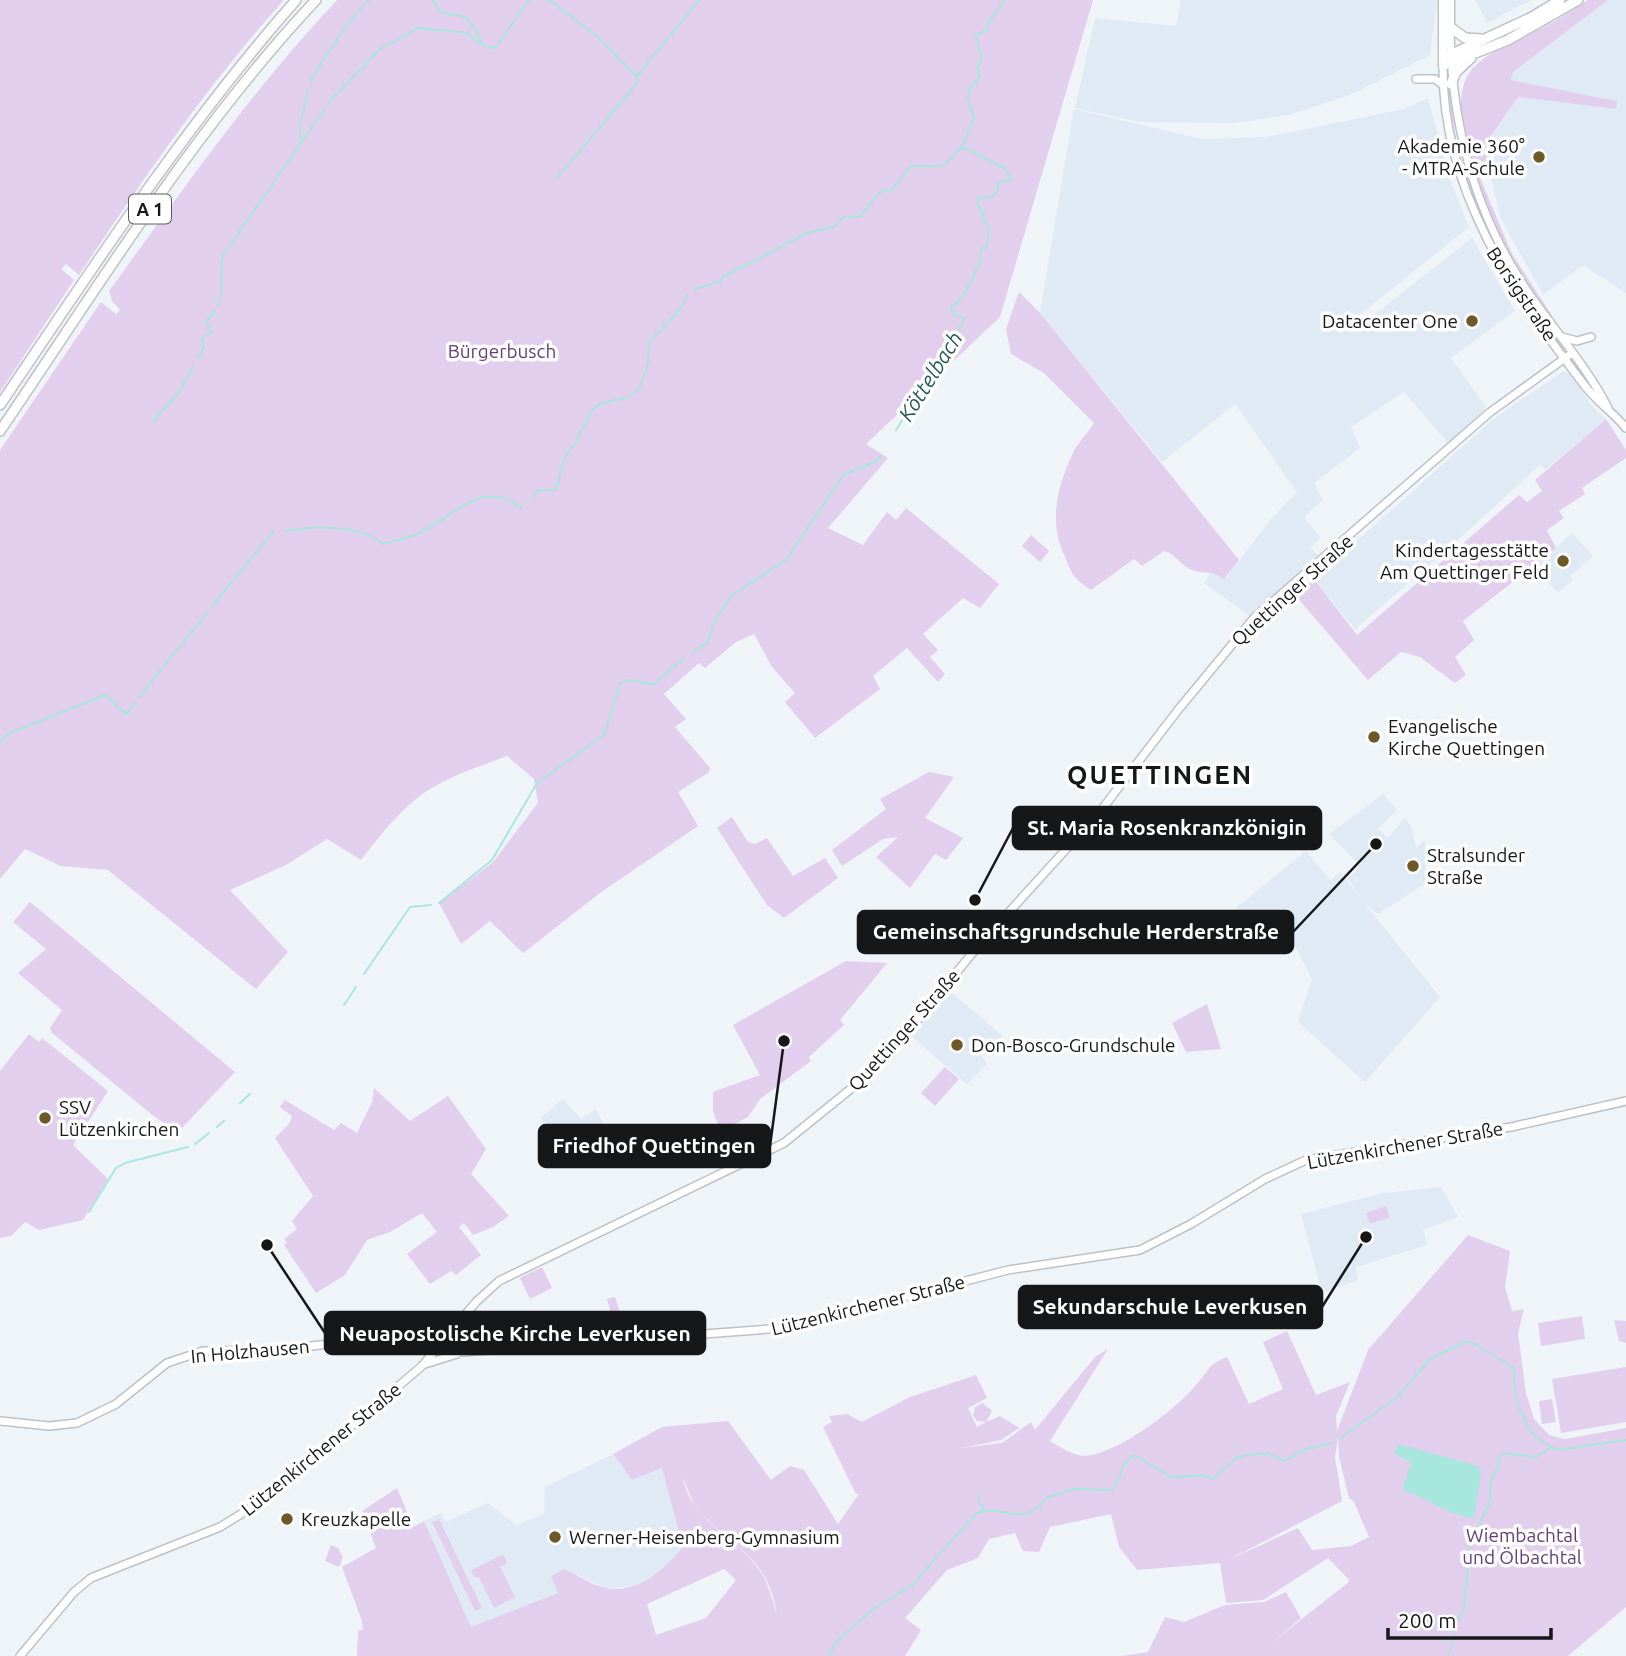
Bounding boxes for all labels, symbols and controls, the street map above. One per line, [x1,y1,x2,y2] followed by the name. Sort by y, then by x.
[1398,135,1525,179] place label: Akademie 360° - MTRA-Schule
[1531,149,1547,165] marker: Akademie 360° - MTRA-Schule
[129,194,171,224] road number: A 1
[1482,243,1562,345] street label: Borsigstraße
[1322,310,1458,332] place label: Datacenter One
[1464,313,1480,329] marker: Datacenter One
[893,327,967,425] water label: Köttelbach
[448,340,556,362] park label: Bürgerbusch
[1227,530,1357,650] street label: Quettinger Straße
[1380,539,1549,583] place label: Kindertagesstätte Am Quettinger Feld
[1555,553,1571,569] marker: Kindertagesstätte Am Quettinger Feld
[1388,715,1545,759] place label: Evangelische Kirche Quettingen
[1366,729,1382,745] marker: Evangelische Kirche Quettingen
[1067,760,1253,789] district label: QUETTINGEN
[1013,807,1321,849] callout: St. Maria Rosenkranzkönigin
[1027,815,1307,839] text: St. Maria Rosenkranzkönigin
[1427,844,1525,888] place label: Stralsunder Straße
[1405,858,1421,874] marker: Stralsunder Straße
[858,911,1293,953] callout: Gemeinschaftsgrundschule Herderstraße
[873,919,1279,943] text: Gemeinschaftsgrundschule Herderstraße
[844,965,964,1095] street label: Quettinger Straße
[971,1034,1176,1056] place label: Don-Bosco-Grundschule
[949,1037,965,1053] marker: Don-Bosco-Grundschule
[59,1096,179,1140] place label: SSV Lützenkirchen
[37,1110,53,1126] marker: SSV Lützenkirchen
[1305,1117,1505,1173] street label: Lützenkirchener Straße
[539,1125,770,1167] callout: Friedhof Quettingen
[553,1133,755,1157] text: Friedhof Quettingen
[769,1270,967,1340] street label: Lützenkirchener Straße
[1019,1286,1322,1328] callout: Sekundarschule Leverkusen
[1033,1294,1307,1318] text: Sekundarschule Leverkusen
[325,1312,705,1354] callout: Neuapostolische Kirche Leverkusen
[339,1321,691,1345] text: Neuapostolische Kirche Leverkusen
[190,1335,310,1367] street label: In Holzhausen
[237,1378,405,1520] street label: Lützenkirchener Straße
[301,1508,411,1530] place label: Kreuzkapelle
[279,1511,295,1527] marker: Kreuzkapelle
[1462,1524,1582,1568] park label: Wiembachtal und Ölbachtal
[569,1526,840,1548] place label: Werner-Heisenberg-Gymnasium
[547,1529,563,1545] marker: Werner-Heisenberg-Gymnasium
[1388,1596,1551,1640] scale bar
[1398,1608,1456,1632] text: 200 m

